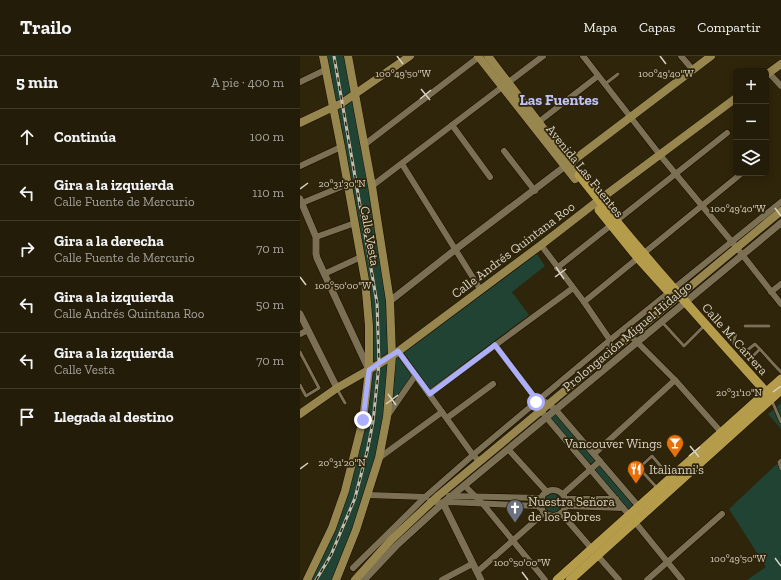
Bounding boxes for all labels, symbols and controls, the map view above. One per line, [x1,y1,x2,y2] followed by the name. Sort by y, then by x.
[20,16,71,39] text: Trailo
[584,19,617,36] text: Mapa
[639,19,675,36] text: Capas
[697,19,761,36] text: Compartir
[375,68,431,80] text: 100°49'50"W
[638,68,694,80] text: 100°49'40"W
[733,68,769,176] map controls
[733,68,769,104] button: +
[16,72,58,92] text: 5 min
[211,75,284,90] text: A pie · 400 m
[519,91,599,109] district label: Las Fuentes
[733,104,769,140] button: −
[543,122,627,220] street label: Avenida Las Fuentes
[16,126,38,148] icon: ahead
[54,128,116,146] text: Continúa
[250,129,284,144] text: 100 m
[733,140,769,176] button: layers
[54,176,174,194] text: Gira a la izquierda
[318,178,366,190] text: 20°31'30"N
[16,182,38,204] icon: left
[252,185,284,200] text: 110 m
[54,194,195,209] text: Calle Fuente de Mercurio
[448,199,578,301] street label: Calle Andrés Quintana Roo
[710,203,766,215] text: 100°49'40"W
[357,205,383,268] street label: Calle Vesta
[54,232,164,250] text: Gira a la derecha
[16,238,38,260] icon: right
[256,241,284,256] text: 70 m
[54,250,195,265] text: Calle Fuente de Mercurio
[560,278,695,394] street label: Prolongación Miguel Hidalgo
[315,280,372,292] text: 100°50'00"W
[54,288,174,306] text: Gira a la izquierda
[16,294,38,316] icon: left
[256,297,284,312] text: 50 m
[699,300,772,378] street label: Calle M. Carrera
[54,306,204,321] text: Calle Andrés Quintana Roo
[54,344,174,362] text: Gira a la izquierda
[16,350,38,372] icon: left
[256,353,284,368] text: 70 m
[54,362,115,377] text: Calle Vesta
[716,387,763,399] text: 20°31'10"N
[527,393,545,411] route start
[16,406,38,428] icon: arrive
[54,408,174,426] text: Llegada al destino
[354,411,372,429] route end
[665,433,685,458] bar icon: Vancouver Wings
[564,436,662,451] place label: Vancouver Wings
[318,457,366,469] text: 20°31'20"N
[626,459,646,484] restaurant icon: Italianni's
[649,462,704,477] place label: Italianni's
[528,494,616,524] place label: Nuestra Señora de los Pobres
[505,498,525,523] church icon: Nuestra Señora de los Pobres
[710,553,766,565] text: 100°49'50"W
[494,557,551,569] text: 100°50'00"W

